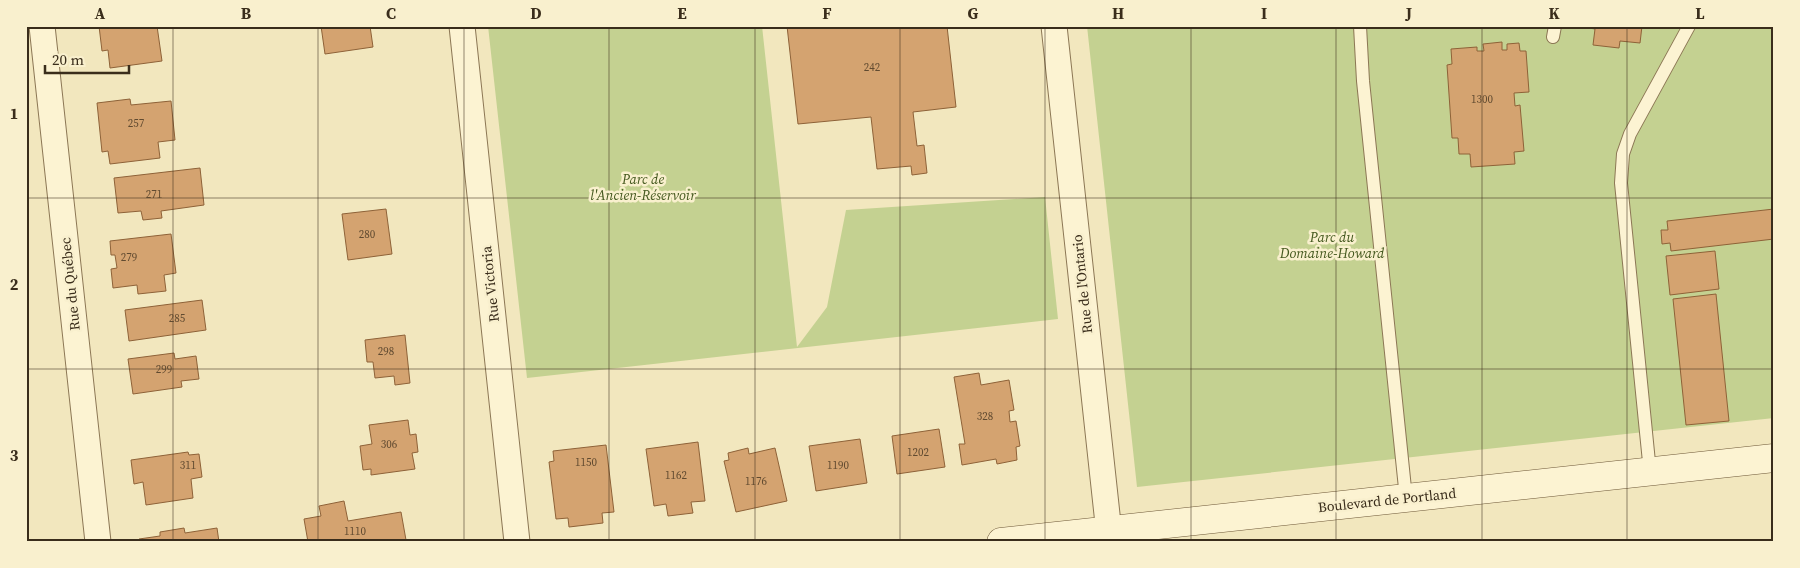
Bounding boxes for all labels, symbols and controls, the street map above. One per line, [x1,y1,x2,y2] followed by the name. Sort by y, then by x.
[95,2,106,24] text: A
[241,2,252,24] text: B
[386,2,396,24] text: C
[530,2,542,24] text: D
[677,2,687,24] text: E
[822,2,832,24] text: F
[968,2,979,24] text: G
[1112,2,1124,24] text: H
[1261,2,1267,24] text: I
[1405,2,1412,24] text: J
[1548,2,1560,24] text: K
[1695,2,1705,24] text: L
[45,42,129,74] scale bar
[52,49,84,70] text: 20 m
[864,60,881,75] house number: 242
[1471,92,1493,107] house number: 1300
[10,102,18,124] text: 1
[128,116,145,131] house number: 257
[590,169,696,205] park label: Parc de l'Ancien-Réservoir
[146,187,162,202] house number: 271
[359,227,376,242] house number: 280
[1279,227,1385,263] park label: Parc du Domaine-Howard
[1067,233,1097,335] street label: Rue de l'Ontario
[55,236,85,332] street label: Rue du Québec
[476,244,504,323] street label: Rue Victoria
[121,250,137,265] house number: 279
[10,273,19,295] text: 2
[169,311,186,326] house number: 285
[378,344,394,359] house number: 298
[156,362,172,377] house number: 299
[977,409,993,424] house number: 328
[381,437,398,452] house number: 306
[10,444,19,466] text: 3
[907,445,929,460] house number: 1202
[575,455,597,470] house number: 1150
[180,458,196,473] house number: 311
[827,458,849,473] house number: 1190
[665,468,687,483] house number: 1162
[745,474,767,489] house number: 1176
[1317,483,1457,517] street label: Boulevard de Portland
[344,524,366,539] house number: 1110

